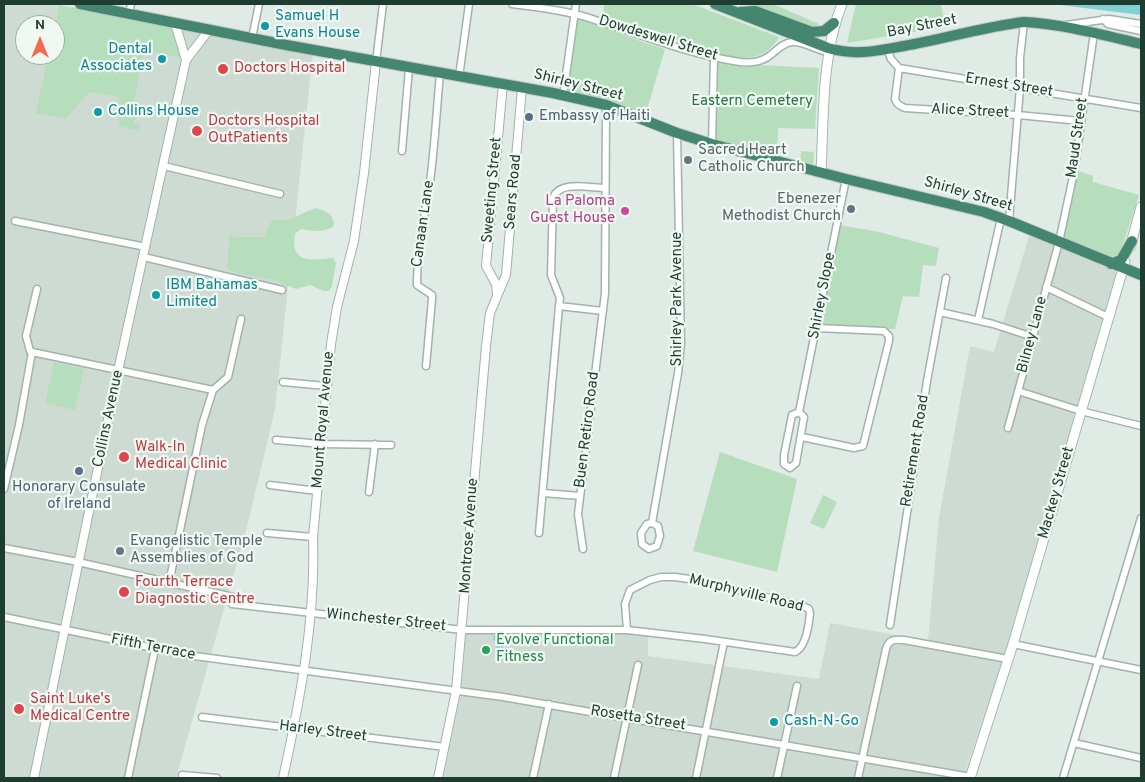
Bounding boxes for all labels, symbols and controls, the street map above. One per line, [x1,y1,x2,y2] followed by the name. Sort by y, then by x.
[275,8,360,43] place label: Samuel H Evans House
[886,11,958,43] street label: Bay Street
[596,12,720,66] street label: Dowdeswell Street
[15,15,65,65] north arrow
[35,17,45,34] text: N
[259,20,271,32] marker: Samuel H Evans House
[80,41,152,76] place label: Dental Associates
[156,53,168,65] marker: Dental Associates
[234,60,346,78] place label: Doctors Hospital
[216,62,230,76] marker: Doctors Hospital
[531,66,625,106] street label: Shirley Street
[964,70,1054,102] street label: Ernest Street
[691,93,813,111] park label: Eastern Cemetery
[1063,97,1093,179] street label: Maud Street
[930,101,1010,123] street label: Alice Street
[108,103,199,121] place label: Collins House
[92,106,104,118] marker: Collins House
[539,108,650,126] place label: Embassy of Haiti
[523,111,535,123] marker: Embassy of Haiti
[208,113,320,148] place label: Doctors Hospital OutPatients
[190,124,204,138] marker: Doctors Hospital OutPatients
[479,136,507,244] street label: Sweeting Street
[698,142,805,177] place label: Sacred Heart Catholic Church
[502,153,526,231] street label: Sears Road
[682,154,694,166] marker: Sacred Heart Catholic Church
[922,174,1014,216] street label: Shirley Street
[409,179,439,269] street label: Canaan Lane
[722,191,841,226] place label: Ebenezer Methodist Church
[530,193,615,228] place label: La Paloma Guest House
[845,203,857,215] marker: Ebenezer Methodist Church
[619,205,631,217] marker: La Paloma Guest House
[669,232,687,366] street label: Shirley Park Avenue
[806,251,840,341] street label: Shirley Slope
[166,277,258,312] place label: IBM Bahamas Limited
[150,289,162,301] marker: IBM Bahamas Limited
[1014,295,1052,375] street label: Bilney Lane
[309,351,339,489] street label: Mount Royal Avenue
[90,369,128,469] street label: Collins Avenue
[572,371,604,489] street label: Buen Retiro Road
[898,393,934,509] street label: Retirement Road
[135,439,228,474] place label: Walk-In Medical Clinic
[1035,445,1079,541] street label: Mackey Street
[117,450,131,464] marker: Walk-In Medical Clinic
[73,465,85,477] marker: Honorary Consulate of Ireland
[457,478,483,594] street label: Montrose Avenue
[12,479,146,514] place label: Honorary Consulate of Ireland
[130,533,263,568] place label: Evangelistic Temple Assemblies of God
[114,545,126,557] marker: Evangelistic Temple Assemblies of God
[687,571,805,617] street label: Murphyville Road
[135,574,255,609] place label: Fourth Terrace Diagnostic Centre
[117,585,131,599] marker: Fourth Terrace Diagnostic Centre
[325,606,447,636] street label: Winchester Street
[109,631,197,665] street label: Fifth Terrace
[496,632,614,667] place label: Evolve Functional Fitness
[480,644,492,656] marker: Evolve Functional Fitness
[30,691,130,726] place label: Saint Luke's Medical Centre
[12,702,26,716] marker: Saint Luke's Medical Centre
[589,703,687,735] street label: Rosetta Street
[784,713,859,731] place label: Cash-N-Go
[768,716,780,728] marker: Cash-N-Go
[278,718,368,746] street label: Harley Street

